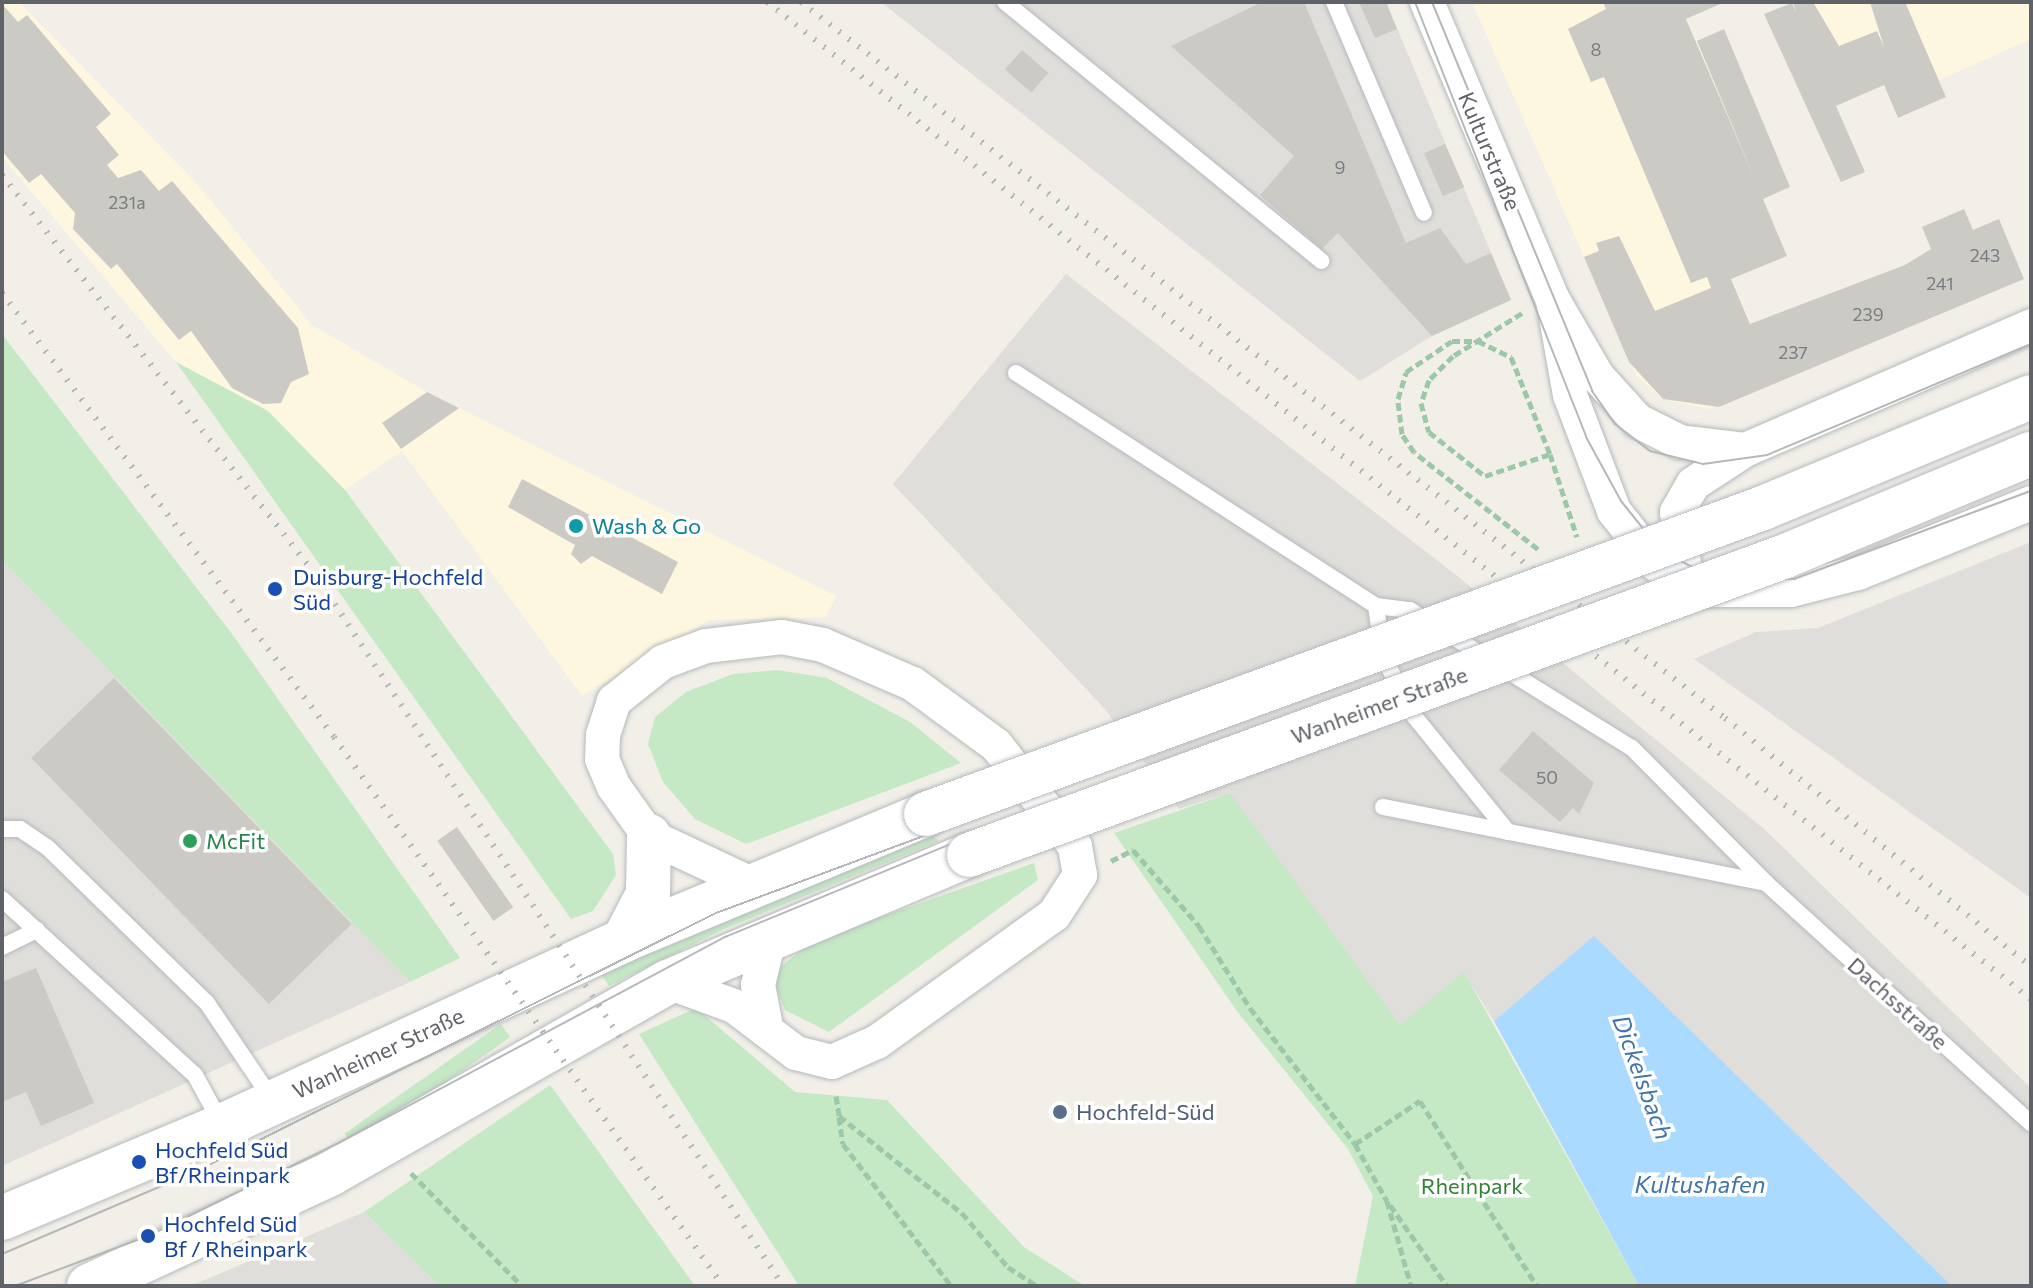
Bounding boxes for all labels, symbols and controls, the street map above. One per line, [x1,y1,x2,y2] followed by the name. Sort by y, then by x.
[1591,38,1601,60] house number: 8
[1453,88,1527,214] street label: Kulturstraße
[1335,156,1345,178] house number: 9
[108,191,146,213] house number: 231a
[1970,244,2000,266] house number: 243
[1926,272,1954,294] house number: 241
[1852,303,1884,325] house number: 239
[1778,341,1808,363] house number: 237
[592,513,701,539] place label: Wash & Go
[567,517,585,535] marker: Wash & Go
[293,563,483,614] place label: Duisburg-Hochfeld Süd
[264,578,286,600] marker: Duisburg-Hochfeld Süd
[1287,661,1471,749] street label: Wanheimer Straße
[1536,766,1558,788] house number: 50
[206,828,265,854] place label: McFit
[181,832,199,850] marker: McFit
[1843,951,1953,1055] street label: Dachsstraße
[288,1002,468,1104] street label: Wanheimer Straße
[1607,1011,1679,1143] water label: Dickelsbach
[1076,1099,1214,1125] place label: Hochfeld-Süd
[1051,1103,1069,1121] marker: Hochfeld-Süd
[155,1136,290,1188] place label: Hochfeld Süd Bf/Rheinpark
[130,1153,148,1171] marker: Hochfeld Süd Bf/Rheinpark
[1634,1170,1766,1198] water label: Kultushafen
[1421,1173,1523,1199] park label: Rheinpark
[164,1210,308,1262] place label: Hochfeld Süd Bf / Rheinpark
[139,1227,157,1245] marker: Hochfeld Süd Bf / Rheinpark

